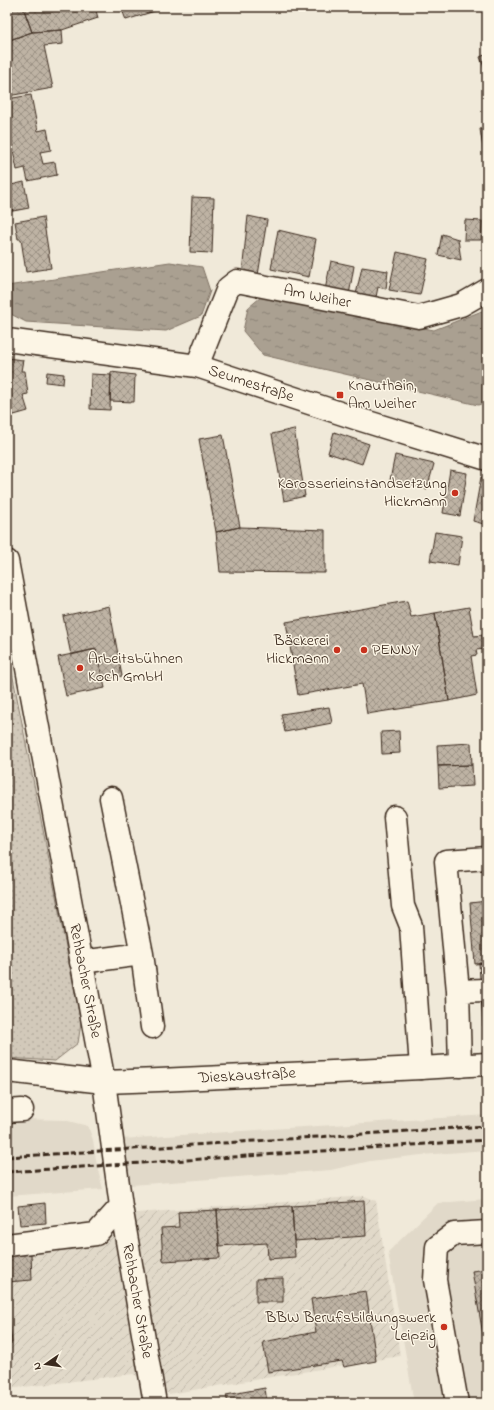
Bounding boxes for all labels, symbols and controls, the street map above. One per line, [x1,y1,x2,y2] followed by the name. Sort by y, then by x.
[281,279,353,315] street label: Am Weiher
[205,359,298,409] street label: Seumestraße
[348,374,417,416] place label: Knauthain, Am Weiher
[335,390,345,400] marker: Knauthain, Am Weiher
[277,472,447,514] place label: Karosserieinstandsetzung Hickmann
[450,488,460,498] marker: Karosserieinstandsetzung Hickmann
[266,629,329,671] place label: Bäckerei Hickmann
[372,638,420,662] place label: PENNY
[332,645,342,655] marker: Bäckerei Hickmann
[359,645,369,655] marker: PENNY
[88,647,183,689] place label: Arbeitsbühnen Koch GmbH
[75,663,85,673] marker: Arbeitsbühnen Koch GmbH
[62,922,108,1041] street label: Rehbacher Straße
[197,1061,297,1091] street label: Dieskaustraße
[115,1242,159,1361] street label: Rehbacher Straße
[265,1306,437,1348] place label: BBW Berufsbildungswerk Leipzig
[439,1322,449,1332] marker: BBW Berufsbildungswerk Leipzig
[26,1344,66,1384] north arrow
[29,1361,46,1371] text: N

